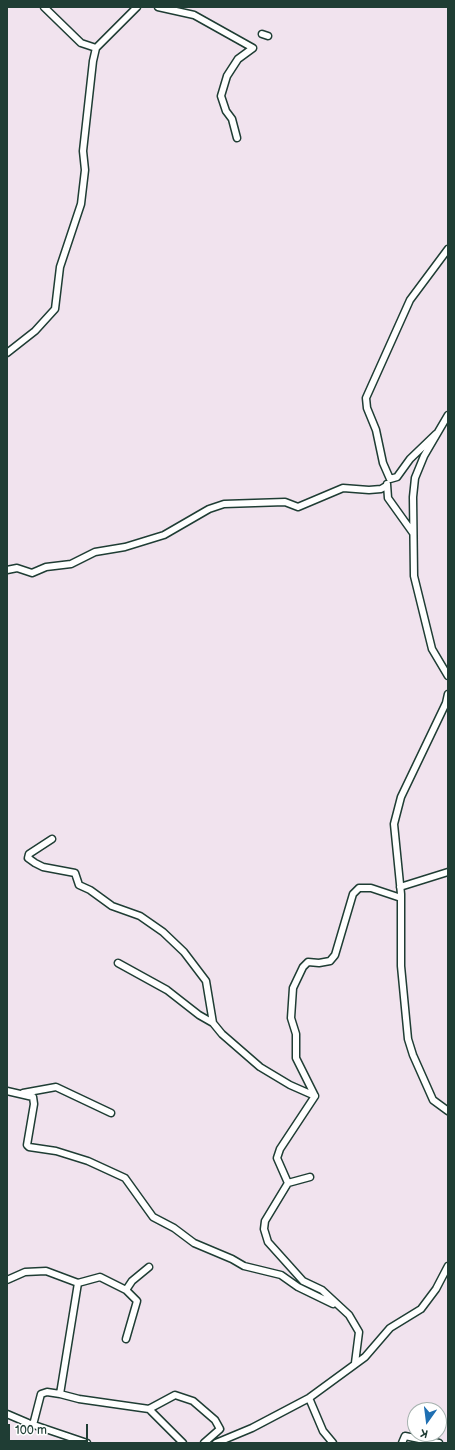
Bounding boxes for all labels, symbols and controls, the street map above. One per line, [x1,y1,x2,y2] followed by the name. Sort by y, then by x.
[407,1402,447,1442] north arrow
[10,1416,90,1442] scale bar
[15,1423,47,1438] text: 100 m
[419,1426,429,1440] text: K

